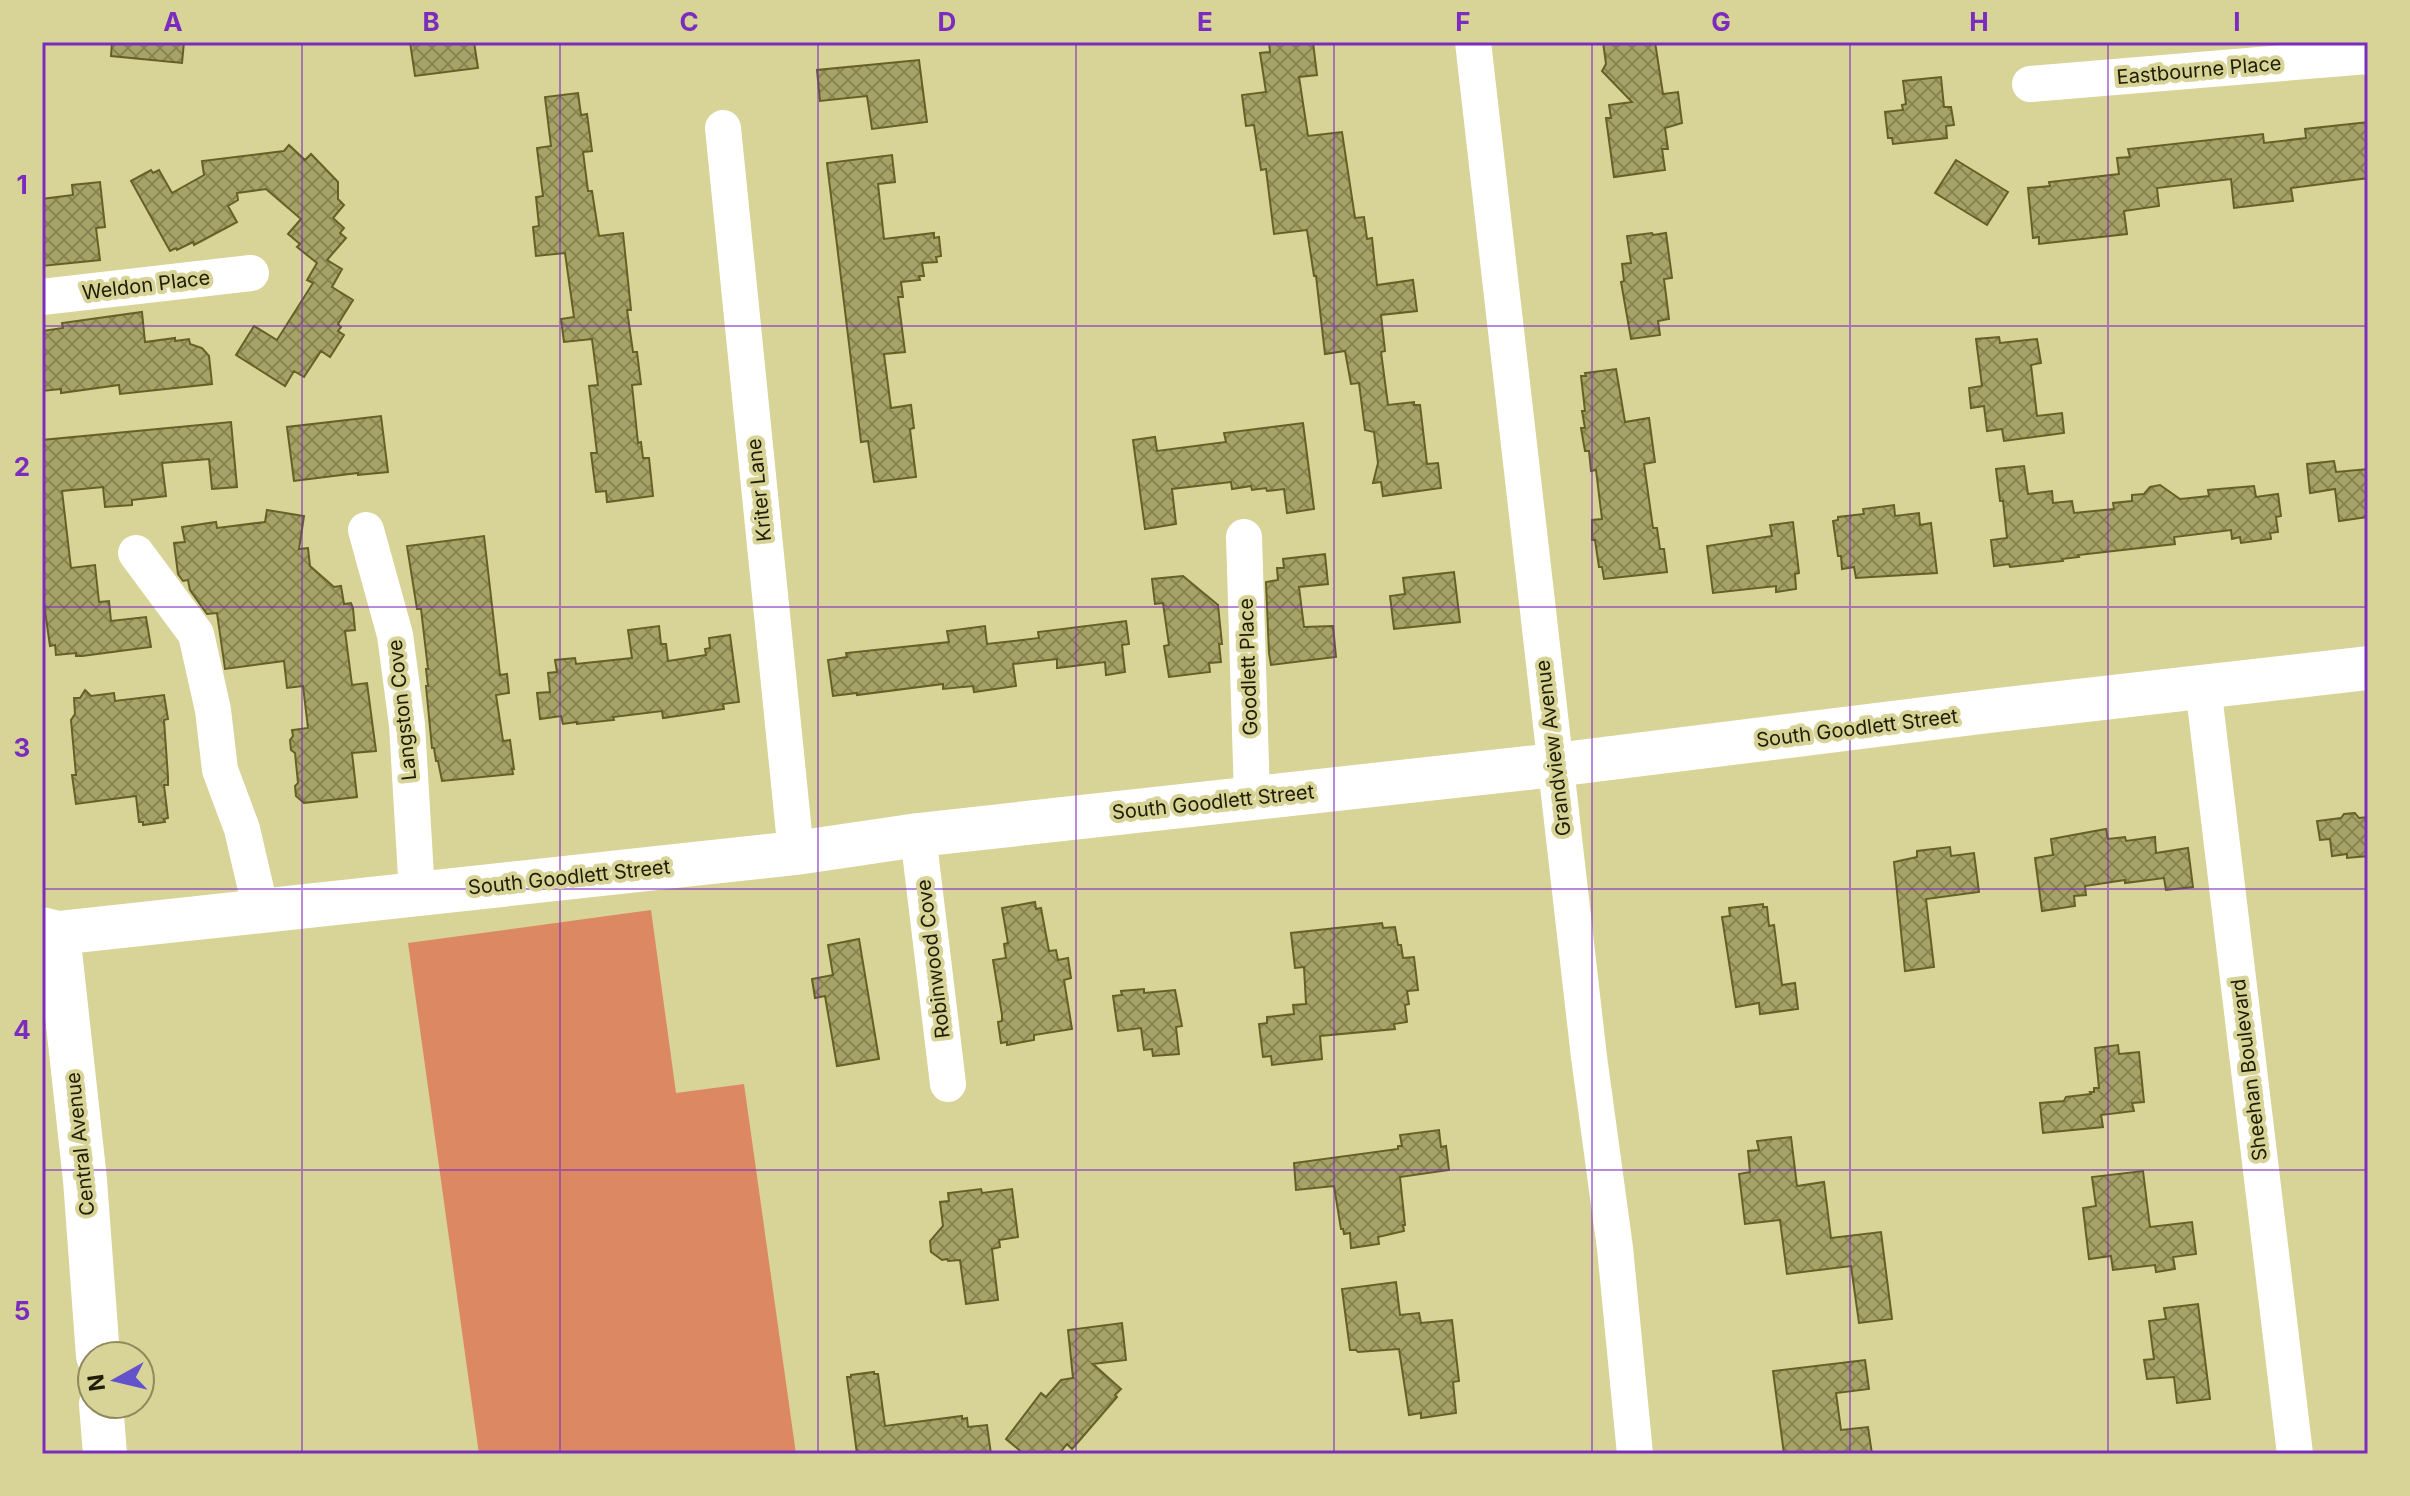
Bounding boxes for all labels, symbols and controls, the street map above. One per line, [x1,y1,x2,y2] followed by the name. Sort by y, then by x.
[163,6,183,37] text: A
[422,6,440,37] text: B
[679,6,699,37] text: C
[938,6,956,37] text: D
[1197,6,1213,37] text: E
[1455,6,1471,37] text: F
[1711,6,1731,37] text: G
[1969,6,1989,37] text: H
[2233,6,2241,37] text: I
[2116,51,2282,89] street label: Eastbourne Place
[16,169,28,200] text: 1
[81,265,211,305] street label: Weldon Place
[742,437,776,543] street label: Kriter Lane
[14,451,30,482] text: 2
[1234,598,1262,736] street label: Goodlett Place
[383,638,421,782] street label: Langston Cove
[1530,658,1576,838] street label: Grandview Avenue
[1755,704,1960,752] street label: South Goodlett Street
[14,732,30,763] text: 3
[1111,779,1316,825] street label: South Goodlett Street
[467,854,672,900] street label: South Goodlett Street
[911,878,955,1040] street label: Robinwood Cove
[2226,978,2272,1162] street label: Sheehan Boulevard
[13,1014,31,1045] text: 4
[61,1071,99,1217] street label: Central Avenue
[14,1295,30,1326] text: 5
[76,1340,156,1420] north arrow
[82,1373,110,1393] text: N

